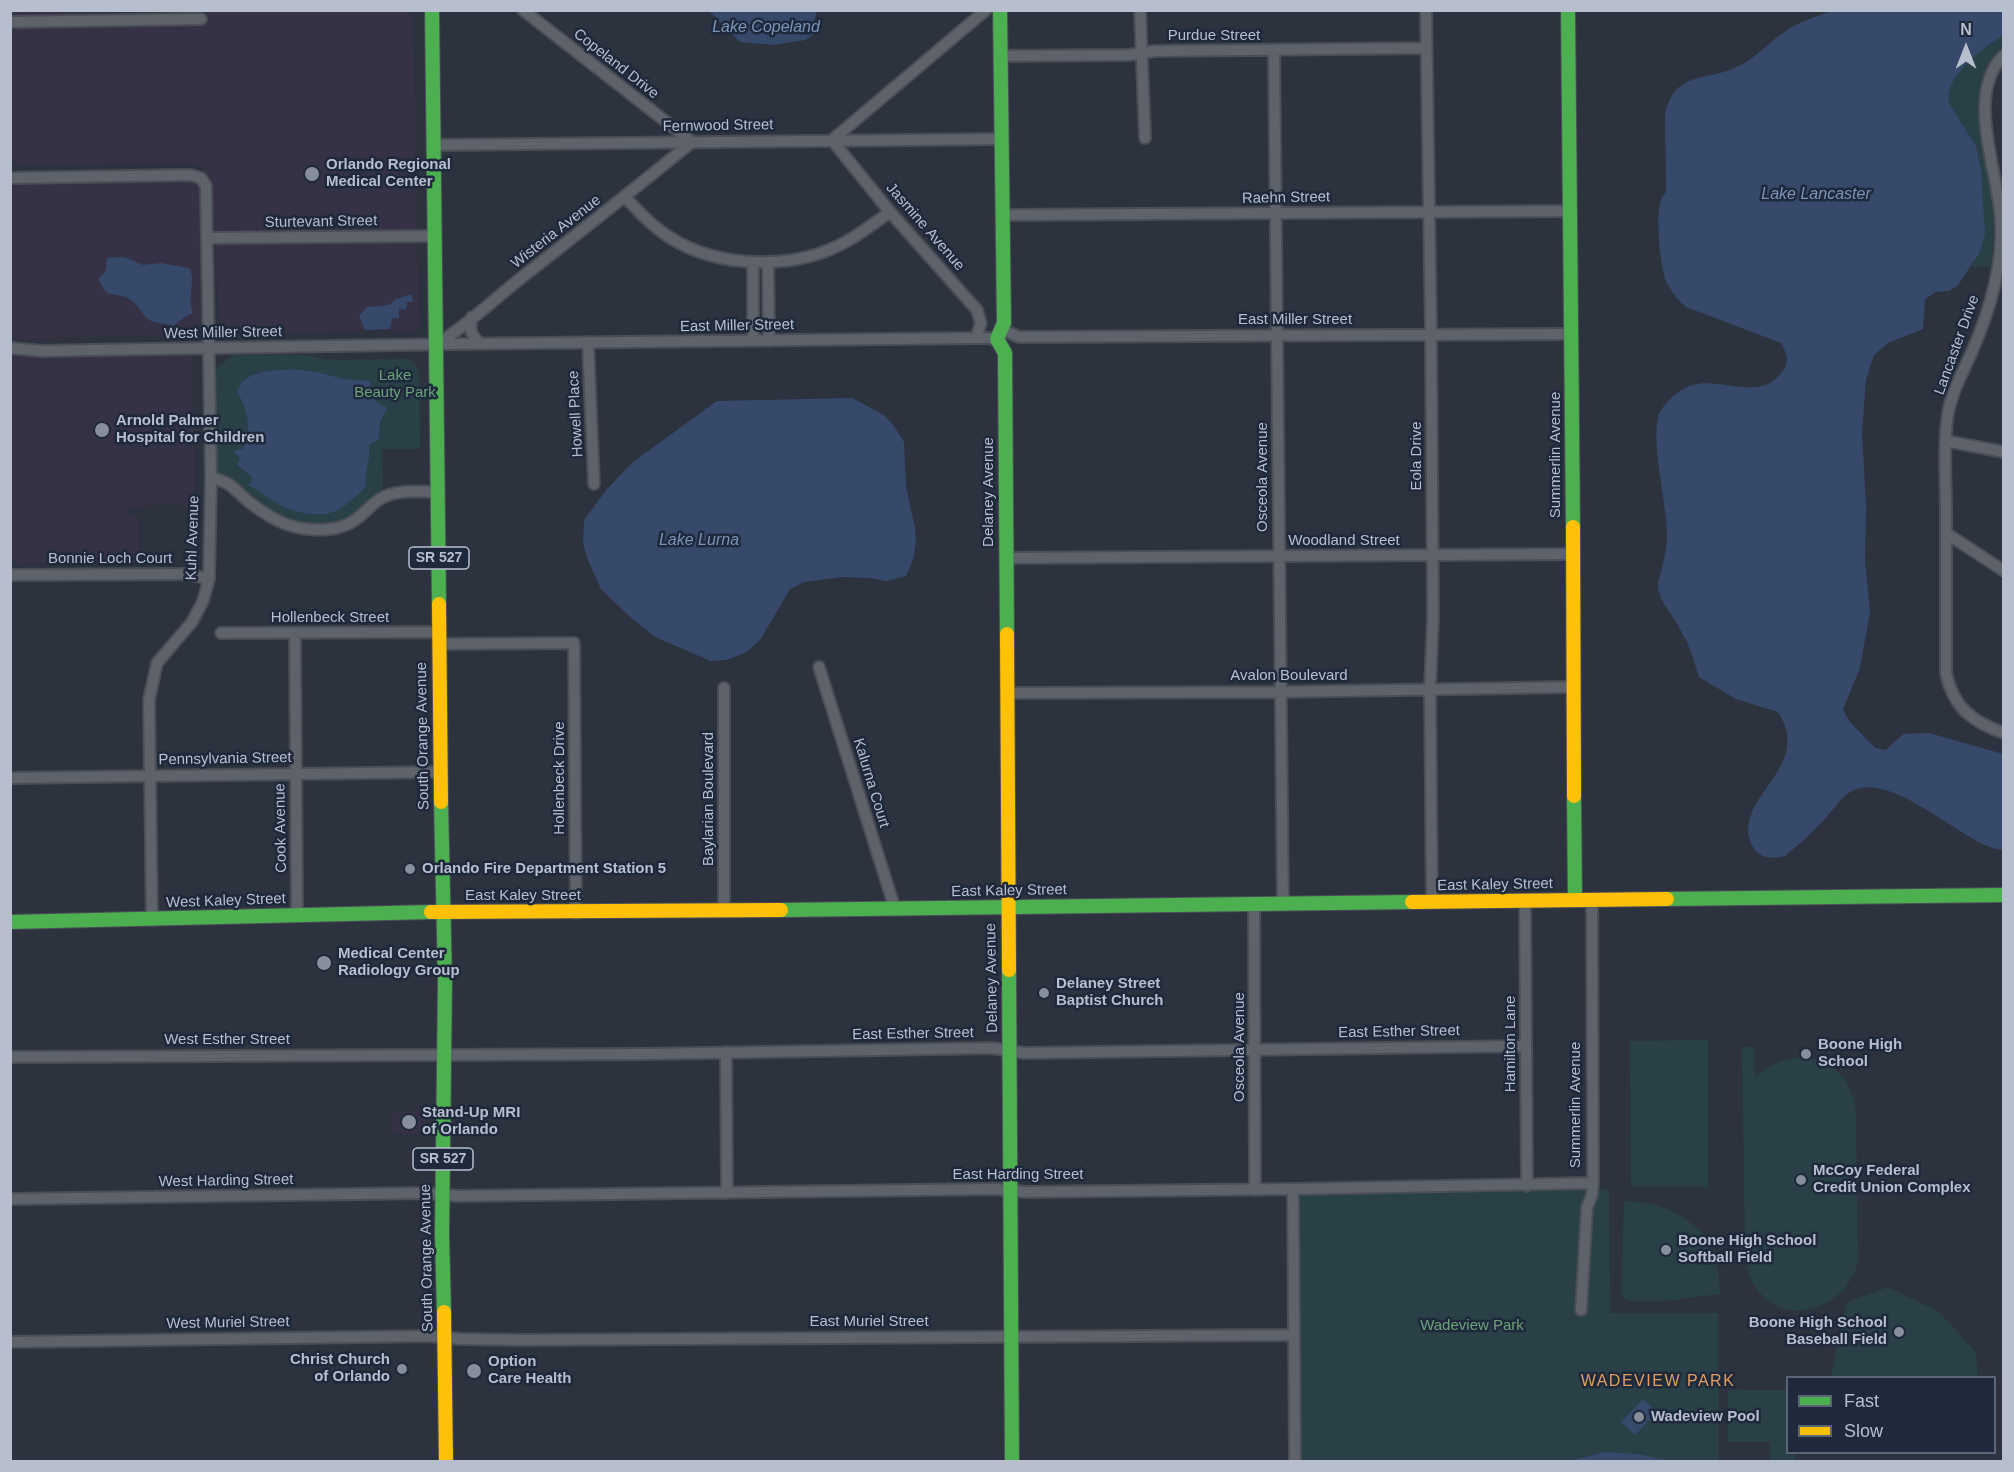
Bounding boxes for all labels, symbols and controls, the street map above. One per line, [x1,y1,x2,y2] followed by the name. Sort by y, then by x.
[712,18,820,38] water label: Lake Copeland
[1936,18,1996,78] north arrow
[1960,21,1972,38] text: N
[570,25,662,103] street label: Copeland Drive
[1168,27,1260,45] street label: Purdue Street
[662,116,774,136] street label: Fernwood Street
[326,156,451,191] place label: Orlando Regional Medical Center
[303,165,321,183] marker: Orlando Regional Medical Center
[882,179,968,275] street label: Jasmine Avenue
[1761,185,1871,205] water label: Lake Lancaster
[1242,188,1330,208] street label: Raehn Street
[508,191,604,273] street label: Wisteria Avenue
[265,212,377,232] street label: Sturtevant Street
[1931,293,1983,397] street label: Lancaster Drive
[1238,311,1352,329] street label: East Miller Street
[680,316,794,336] street label: East Miller Street
[164,323,282,343] street label: West Miller Street
[354,367,436,402] park label: Lake Beauty Park
[565,370,587,458] street label: Howell Place
[1547,392,1565,518] street label: Summerlin Avenue
[116,412,264,447] place label: Arnold Palmer Hospital for Children
[93,421,111,439] marker: Arnold Palmer Hospital for Children
[1408,421,1426,491] street label: Eola Drive
[1254,422,1272,532] street label: Osceola Avenue
[980,437,998,547] street label: Delaney Avenue
[183,495,203,581] street label: Kuhl Avenue
[659,531,739,551] water label: Lake Lurna
[1288,532,1400,550] street label: Woodland Street
[409,547,469,569] road number: SR 527
[48,550,172,568] street label: Bonnie Loch Court
[271,609,389,627] street label: Hollenbeck Street
[413,662,433,810] street label: South Orange Avenue
[1230,667,1348,685] street label: Avalon Boulevard
[551,721,569,835] street label: Hollenbeck Drive
[700,732,718,866] street label: Baylarian Boulevard
[849,736,893,830] street label: Kalurna Court
[158,749,292,769] street label: Pennsylvania Street
[271,783,291,873] street label: Cook Avenue
[422,860,666,878] place label: Orlando Fire Department Station 5
[403,862,417,876] marker: Orlando Fire Department Station 5
[1437,875,1553,895] street label: East Kaley Street
[951,881,1067,901] street label: East Kaley Street
[465,887,581,905] street label: East Kaley Street
[166,890,286,912] street label: West Kaley Street
[982,923,1002,1033] street label: Delaney Avenue
[338,945,460,980] place label: Medical Center Radiology Group
[315,954,333,972] marker: Medical Center Radiology Group
[1056,975,1164,1010] place label: Delaney Street Baptist Church
[1037,986,1051,1000] marker: Delaney Street Baptist Church
[1231,992,1249,1102] street label: Osceola Avenue
[1502,996,1520,1092] street label: Hamilton Lane
[1338,1022,1460,1042] street label: East Esther Street
[852,1024,974,1044] street label: East Esther Street
[164,1031,290,1049] street label: West Esther Street
[1818,1036,1902,1071] place label: Boone High School
[1567,1042,1585,1168] street label: Summerlin Avenue
[1799,1047,1813,1061] marker: Boone High School
[422,1104,520,1139] place label: Stand-Up MRI of Orlando
[400,1113,418,1131] marker: Stand-Up MRI of Orlando
[413,1148,473,1170] road number: SR 527
[1813,1162,1971,1197] place label: McCoy Federal Credit Union Complex
[953,1166,1083,1184] street label: East Harding Street
[158,1171,294,1191] street label: West Harding Street
[1794,1173,1808,1187] marker: McCoy Federal Credit Union Complex
[417,1184,437,1332] street label: South Orange Avenue
[1678,1232,1816,1267] place label: Boone High School Softball Field
[1659,1243,1673,1257] marker: Boone High School Softball Field
[166,1313,290,1333] street label: West Muriel Street
[809,1313,929,1331] street label: East Muriel Street
[1749,1314,1887,1349] place label: Boone High School Baseball Field
[1420,1317,1524,1335] park label: Wadeview Park
[1892,1325,1906,1339] marker: Boone High School Baseball Field
[290,1351,390,1386] place label: Christ Church of Orlando
[488,1353,571,1388] place label: Option Care Health
[395,1362,409,1376] marker: Christ Church of Orlando
[465,1362,483,1380] marker: Option Care Health
[1581,1372,1735,1392] district label: WADEVIEW PARK
[1786,1376,1996,1454] legend
[1844,1391,1879,1411] text: Fast
[1651,1408,1760,1426] place label: Wadeview Pool
[1632,1410,1646,1424] marker: Wadeview Pool
[1844,1421,1883,1441] text: Slow

